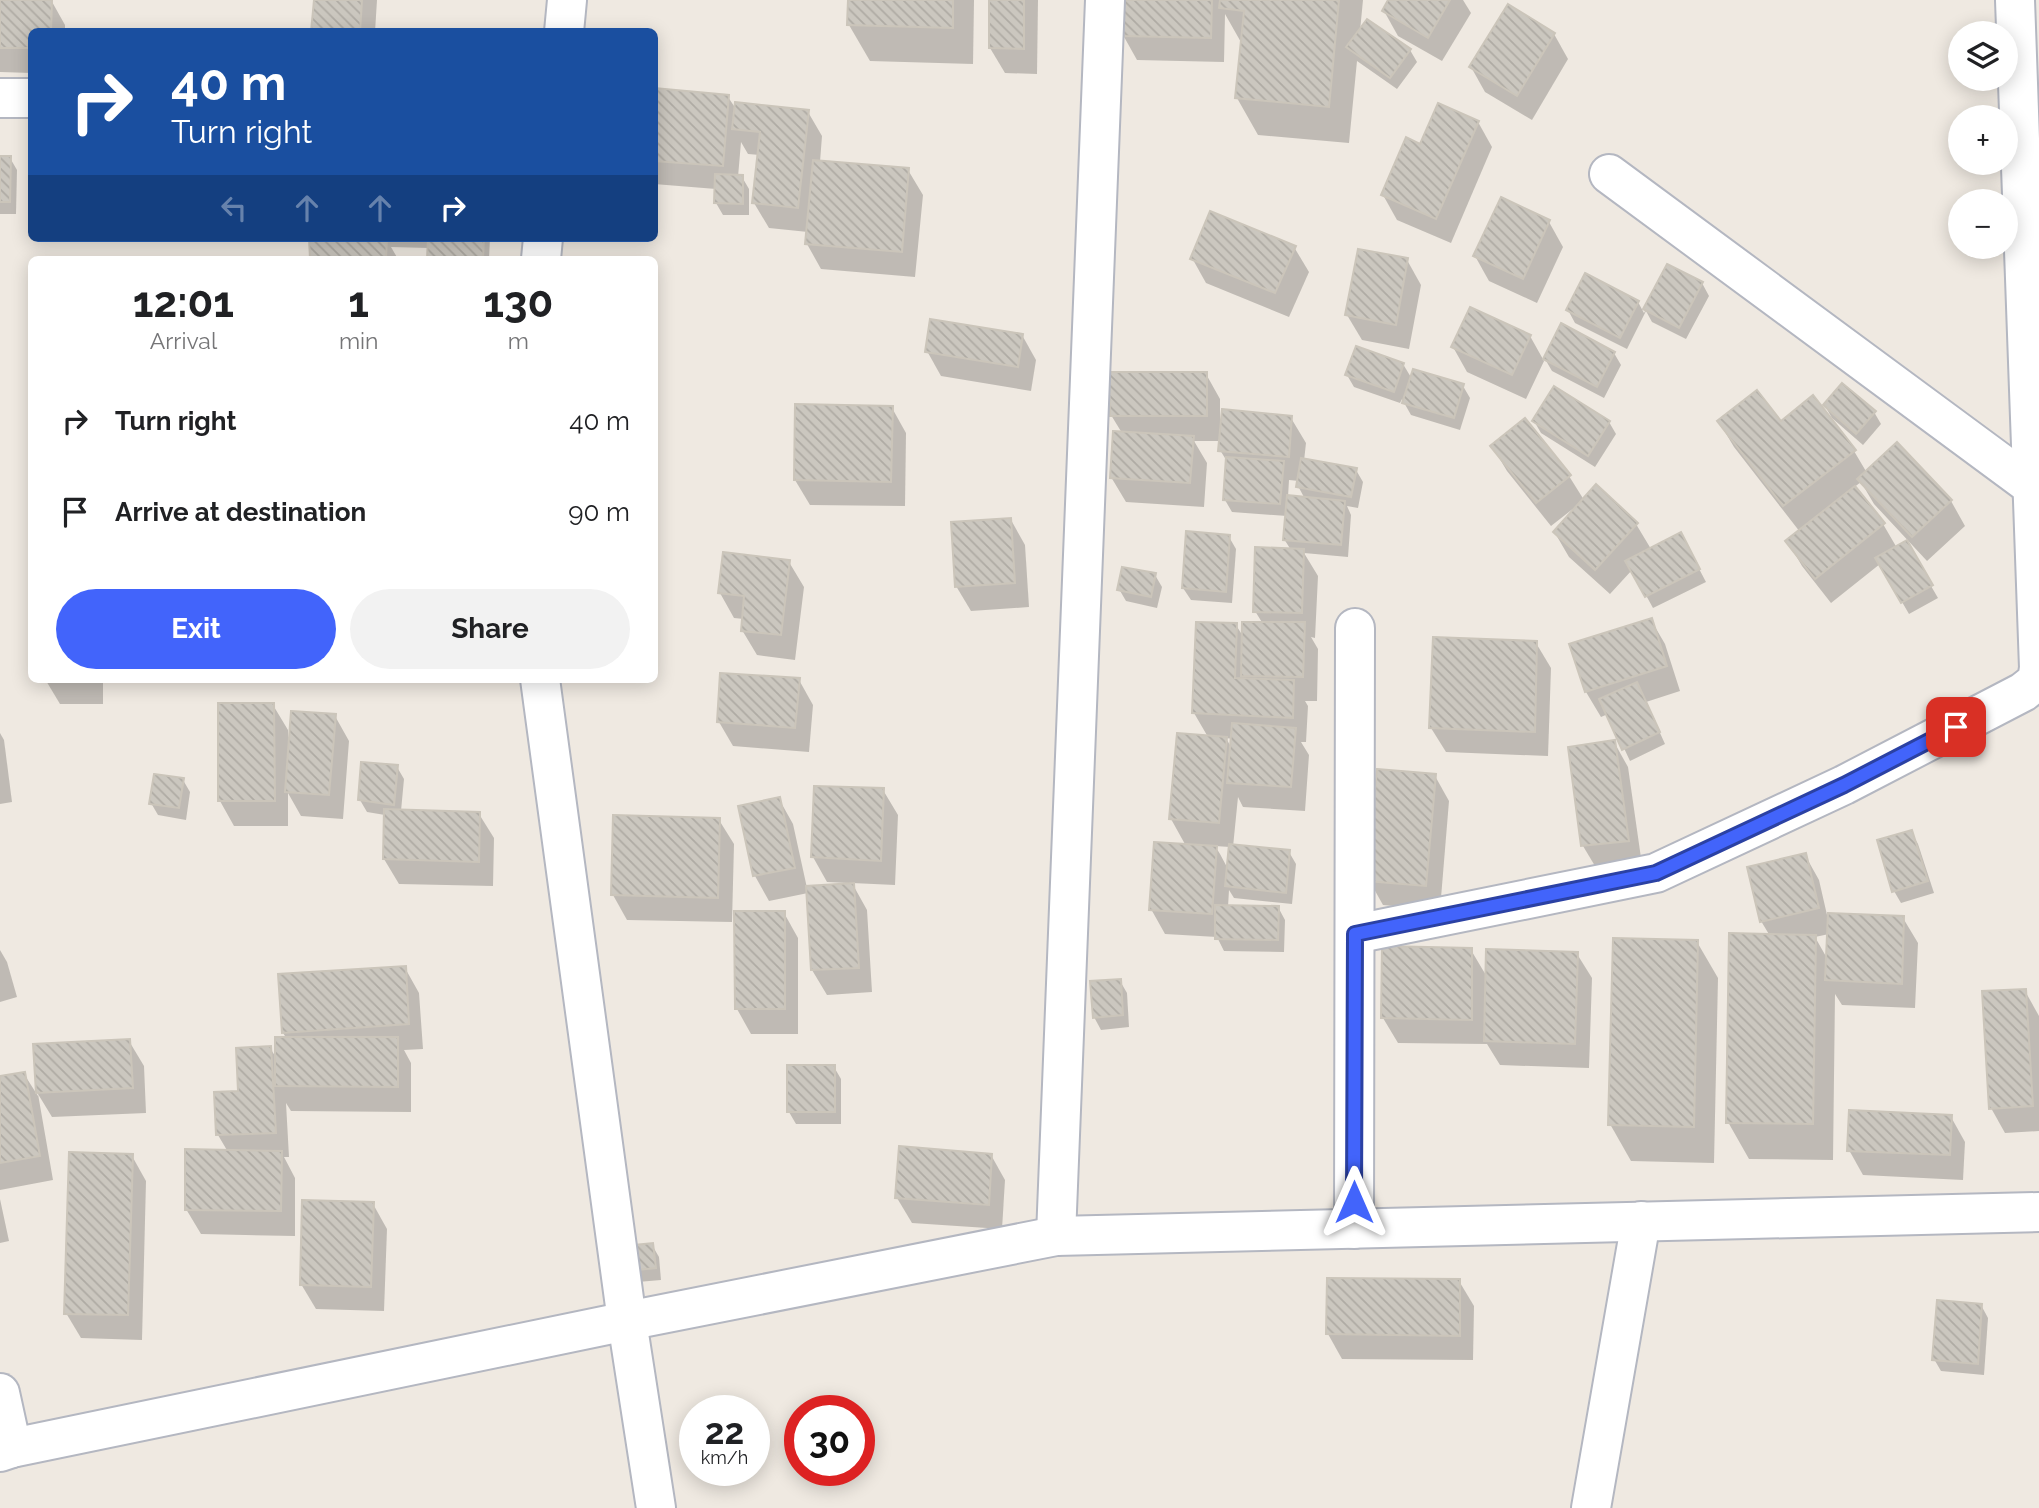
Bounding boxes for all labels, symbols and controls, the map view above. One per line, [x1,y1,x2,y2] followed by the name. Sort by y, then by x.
[1948,21,2018,259] map controls
[1948,21,2018,91] button: layers
[171,54,286,111] text: 40 m
[56,56,147,147] icon: right
[1948,105,2018,175] button: +
[171,113,312,150] text: Turn right
[215,189,253,227] icon: left
[288,189,326,227] icon: ahead
[361,189,399,227] icon: ahead
[434,189,472,227] icon: right
[1948,189,2018,259] button: −
[133,278,234,327] text: 12:01
[348,278,369,327] text: 1
[483,278,553,327] text: 130
[150,327,217,354] text: Arrival
[339,327,378,354] text: min
[508,327,529,354] text: m
[56,402,94,440] icon: right
[115,406,236,436] text: Turn right
[569,406,630,436] text: 40 m
[56,493,94,531] icon: arrive
[115,497,366,527] text: Arrive at destination
[568,497,630,527] text: 90 m
[56,589,336,669] button: Exit
[350,589,630,669] button: Share
[1926,697,1986,757] pin
[1937,708,1975,746] icon: arrive
[1317,1165,1391,1239] position arrow
[784,1395,875,1486] speed limit sign: 30
[705,1411,744,1452] text: 22
[701,1447,748,1468] text: km/h

